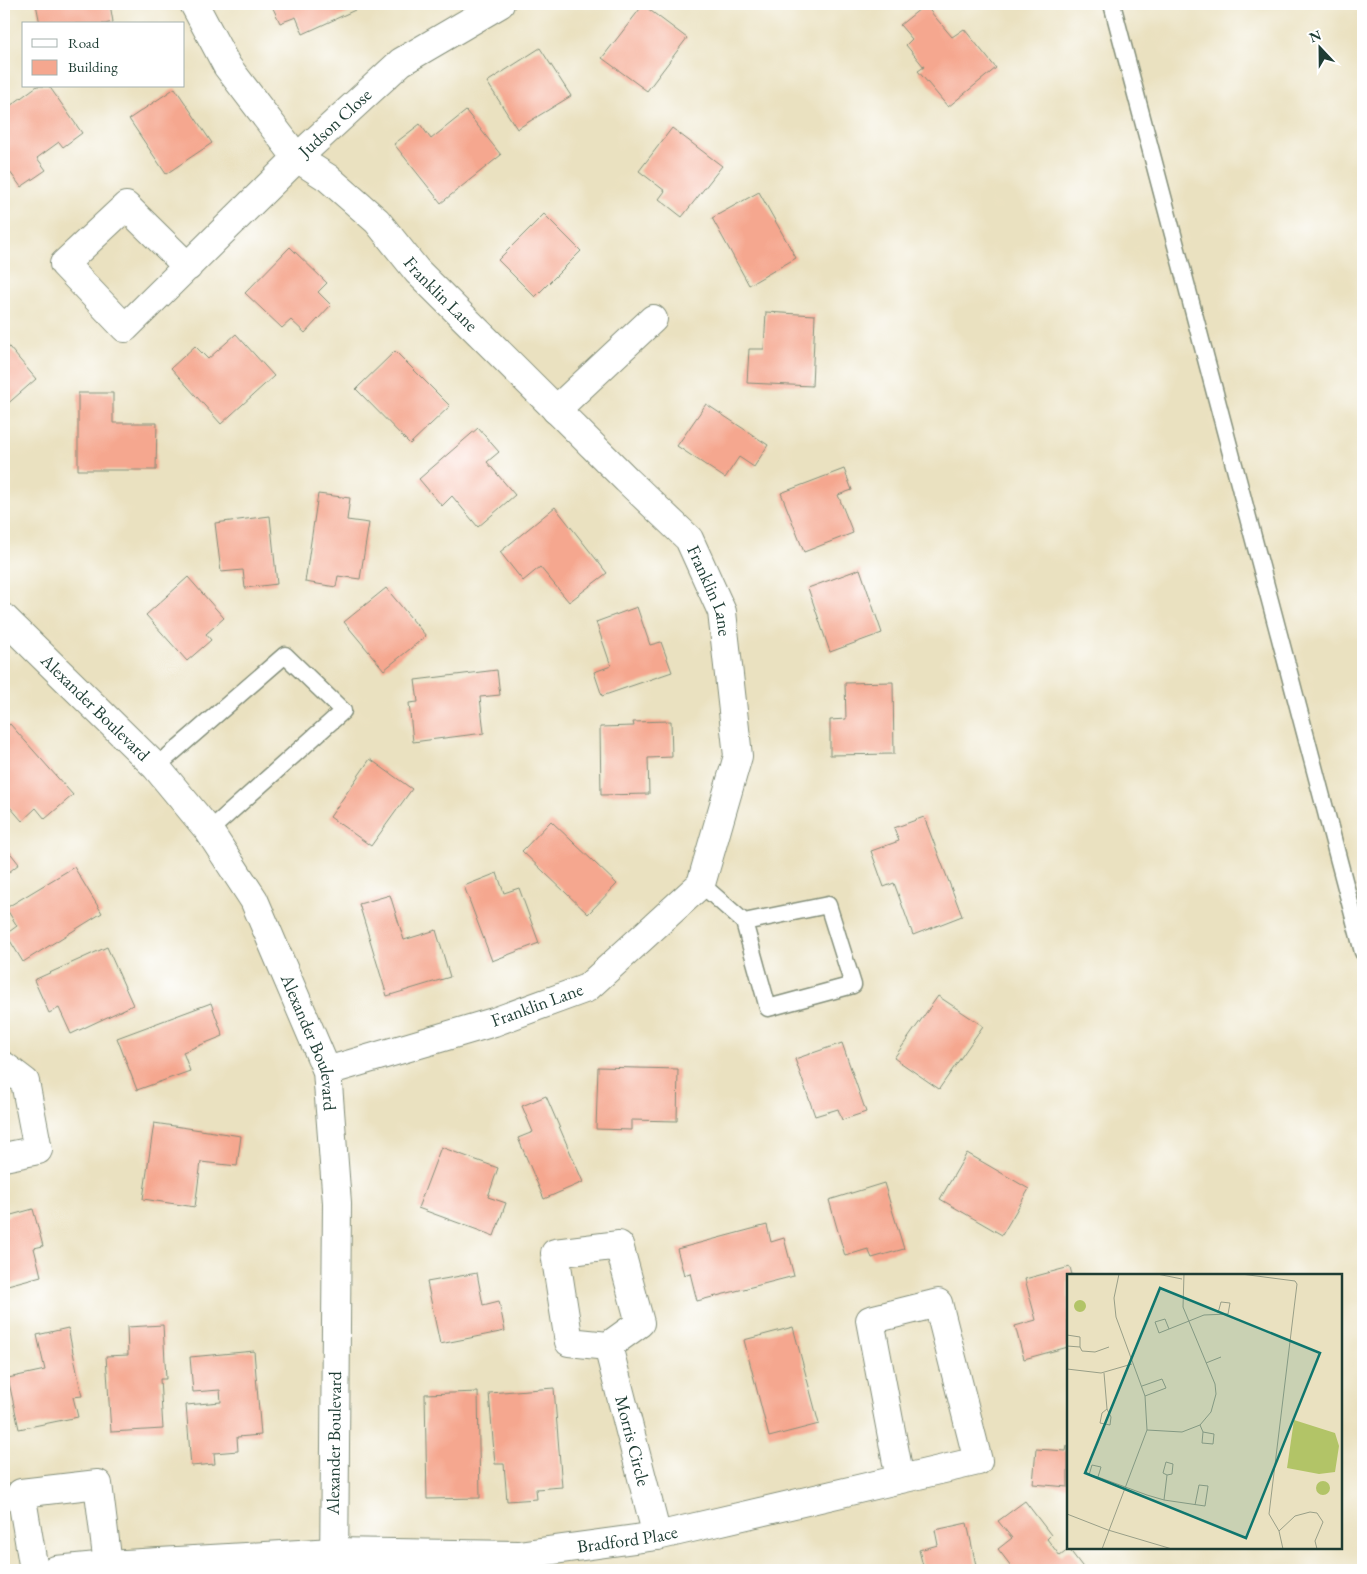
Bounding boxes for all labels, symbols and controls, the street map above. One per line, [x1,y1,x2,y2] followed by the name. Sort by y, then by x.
[22,22,185,88] legend
[1294,22,1344,72] north arrow
[1307,25,1324,46] text: N
[68,33,100,52] text: Road
[68,57,118,76] text: Building
[292,83,376,163] street label: Judson Close
[399,252,483,336] street label: Franklin Lane
[682,541,737,637] street label: Franklin Lane
[36,648,156,766] street label: Alexander Boulevard
[276,970,342,1112] street label: Alexander Boulevard
[488,977,586,1032] street label: Franklin Lane
[1067,1274,1342,1549] inset map
[321,1370,346,1516] street label: Alexander Boulevard
[610,1393,656,1488] street label: Morris Circle
[576,1520,680,1558] street label: Bradford Place

